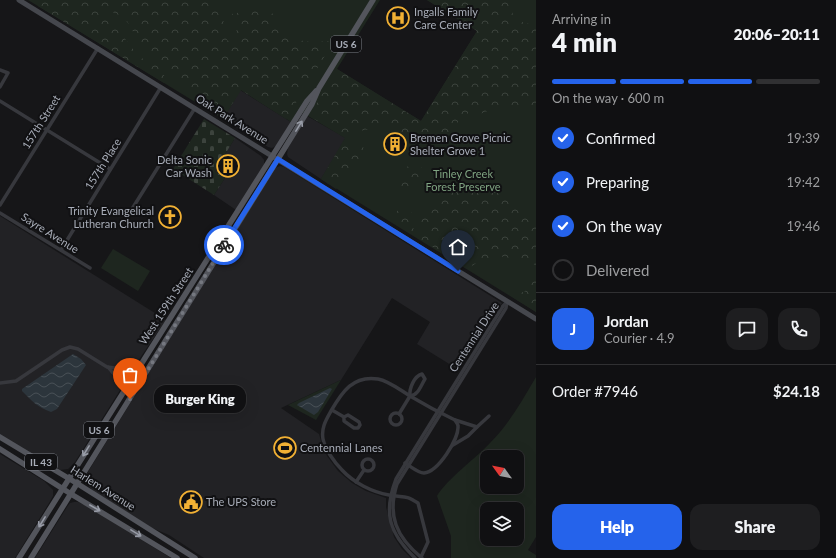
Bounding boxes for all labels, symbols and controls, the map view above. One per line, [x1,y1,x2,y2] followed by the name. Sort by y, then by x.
[385,5,411,31] hospital icon: Ingalls Family Care Center
[414,5,478,31] place label: Ingalls Family Care Center
[552,11,611,27] text: Arriving in
[734,25,820,43] text: 20:06–20:11
[552,26,617,58] text: 4 min
[331,36,361,52] road number: US 6
[552,90,664,106] text: On the way · 600 m
[194,91,271,146] street label: Oak Park Avenue
[19,92,62,151] street label: 157th Street
[295,121,303,132] one-way arrow
[552,127,574,149] icon: check
[586,129,655,147] text: Confirmed
[787,130,820,146] text: 19:39
[382,131,408,157] building icon: Bremen Grove Picnic Shelter Grove 1
[410,131,511,157] place label: Bremen Grove Picnic Shelter Grove 1
[82,136,123,192] street label: 157th Place
[157,153,212,179] place label: Delta Sonic Car Wash
[215,153,241,179] building icon: Delta Sonic Car Wash
[425,167,501,193] park label: Tinley Creek Forest Preserve
[552,171,574,193] icon: check
[586,173,649,191] text: Preparing
[787,174,820,190] text: 19:42
[68,204,154,230] place label: Trinity Evangelical Lutheran Church
[157,204,183,230] church icon: Trinity Evangelical Lutheran Church
[19,210,82,256] street label: Sayre Avenue
[552,215,574,237] icon: check
[586,217,662,235] text: On the way
[787,218,820,234] text: 19:46
[204,225,244,265] courier
[441,230,475,271] pin
[213,234,235,256] icon: bike
[447,236,469,258] icon: home
[586,261,649,279] text: Delivered
[136,265,195,347] street label: West 159th Street
[446,299,501,374] street label: Centennial Drive
[726,308,768,350] button: chat
[778,308,820,350] button: phone
[604,312,649,330] text: Jordan
[570,320,576,338] text: J
[604,330,675,346] text: Courier · 4.9
[113,358,147,399] pin
[119,364,141,386] icon: bag
[552,382,638,400] text: Order #7946
[773,382,820,400] text: $24.18
[154,385,246,413] callout: Burger King
[165,391,235,407] text: Burger King
[84,422,114,438] road number: US 6
[272,435,298,461] sports icon: Centennial Lanes
[300,441,383,454] place label: Centennial Lanes
[81,445,89,457] one-way arrow
[480,450,524,494] north arrow
[480,450,524,546] map controls
[25,454,57,470] road number: IL 43
[68,462,138,513] street label: Harlem Avenue
[178,489,204,515] public building icon: The UPS Store
[206,495,276,508] place label: The UPS Store
[480,502,524,546] button: layers
[552,504,682,550] button: Help
[690,504,820,550] button: Share
[89,505,101,513] one-way arrow
[37,516,45,528] one-way arrow
[130,529,141,537] one-way arrow

